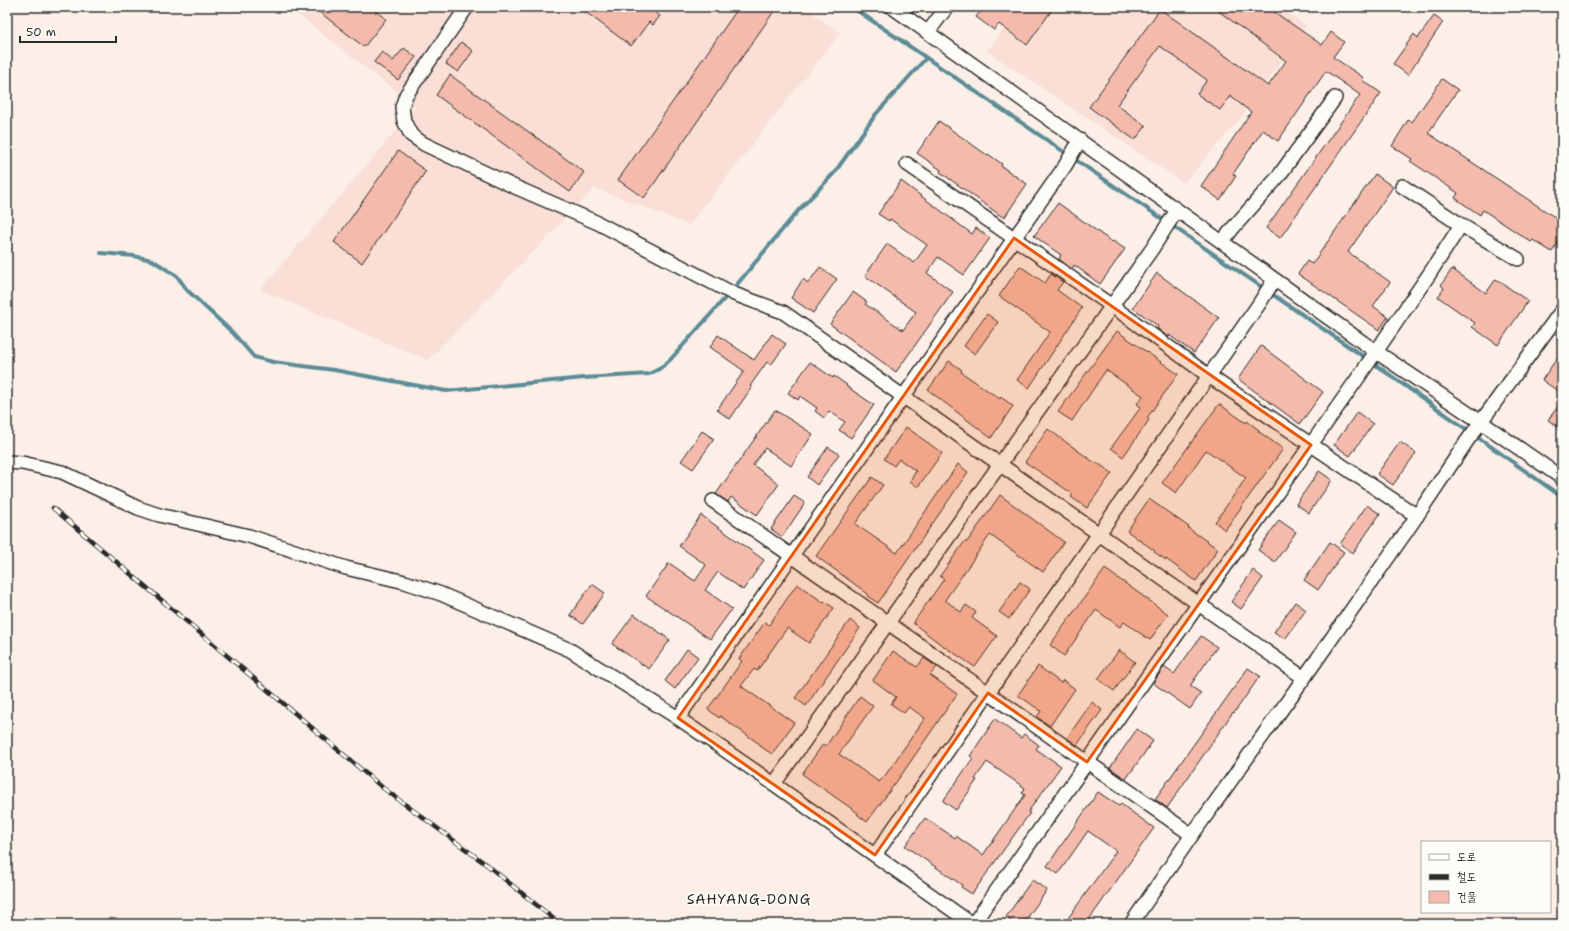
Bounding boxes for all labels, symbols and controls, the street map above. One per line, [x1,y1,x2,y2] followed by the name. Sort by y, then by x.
[20,18,116,44] scale bar
[26,24,56,40] text: 50 m
[1421,841,1551,913] legend
[1457,849,1476,865] text: 도로
[1457,869,1476,885] text: 철도
[1457,889,1477,905] text: 건물
[687,890,811,908] district label: SAHYANG-DONG

